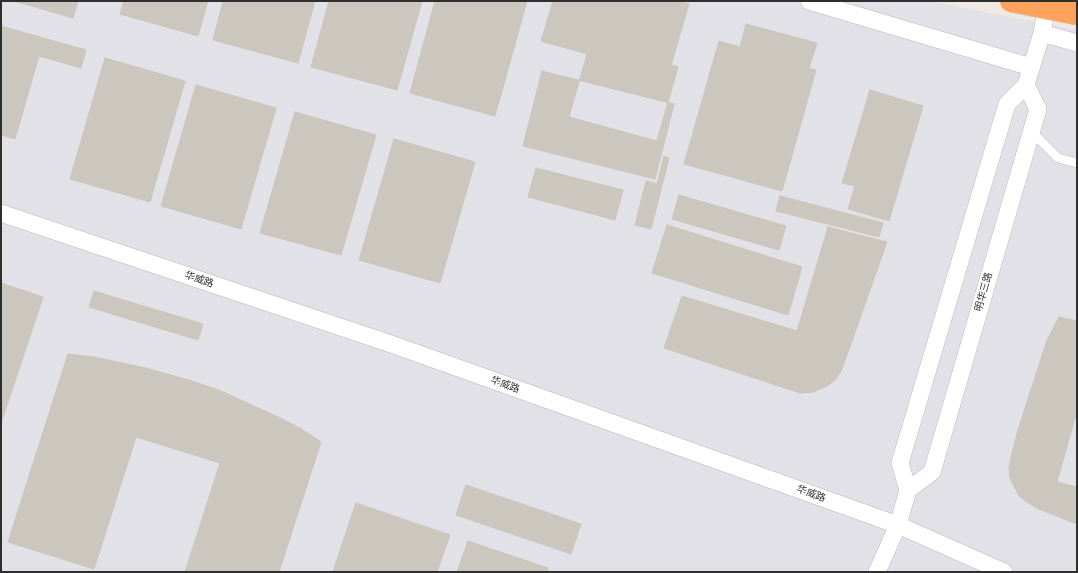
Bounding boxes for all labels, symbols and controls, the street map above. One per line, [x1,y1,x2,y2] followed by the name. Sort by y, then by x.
[183,269,215,291] street label: 华威路
[973,271,995,313] street label: 明华三路
[489,374,521,396] street label: 华威路
[795,483,827,505] street label: 华威路

